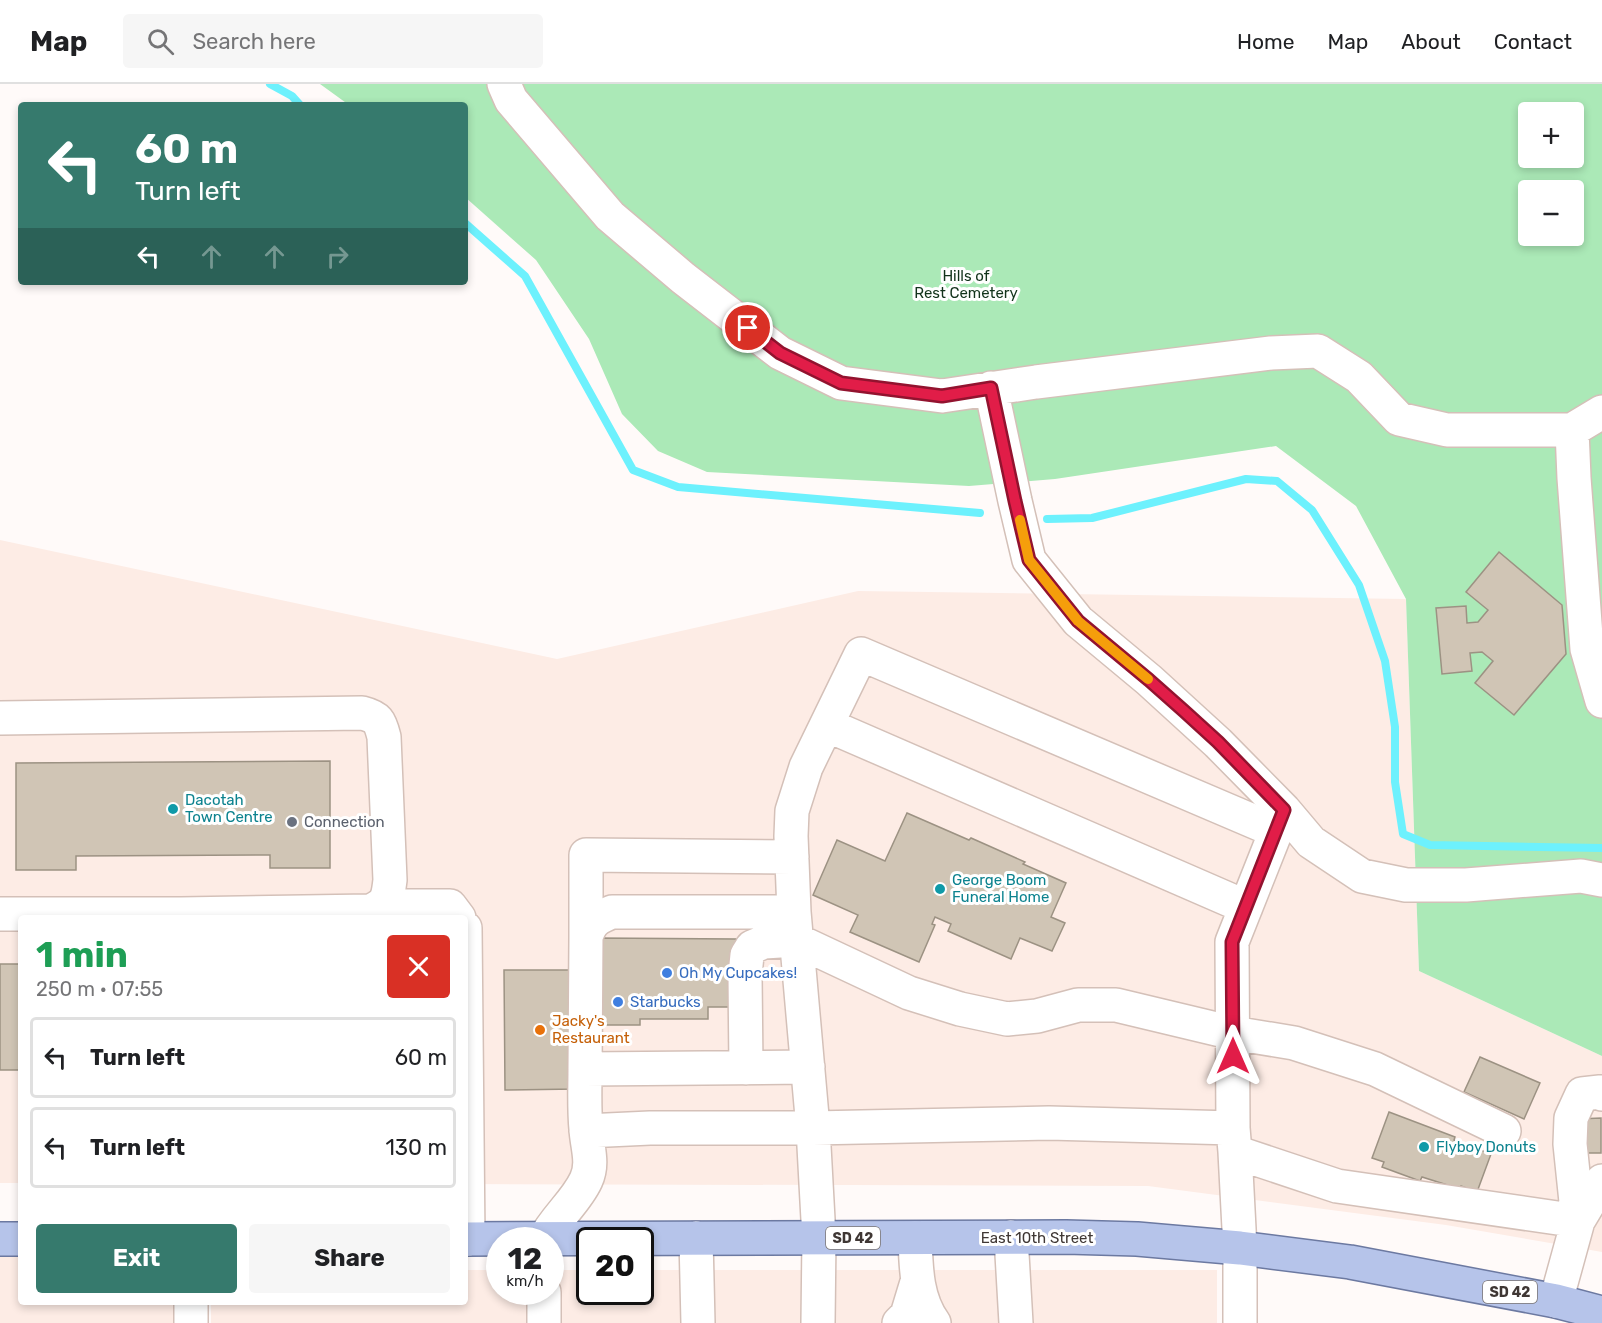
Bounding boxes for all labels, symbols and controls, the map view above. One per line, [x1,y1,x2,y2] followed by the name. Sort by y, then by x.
[123,14,543,68] search box
[30,25,87,58] text: Map
[144,25,177,58] icon: search
[192,28,316,55] text: Search here
[1237,29,1294,54] text: Home
[1327,29,1368,54] text: Map
[1401,29,1461,54] text: About
[1494,29,1572,54] text: Contact
[1518,102,1584,246] map controls
[1518,102,1584,168] button: +
[135,124,238,174] text: 60 m
[36,126,114,204] icon: left
[135,175,240,207] text: Turn left
[1518,180,1584,246] button: −
[132,240,165,273] icon: left
[195,240,228,273] icon: ahead
[258,240,291,273] icon: ahead
[321,240,354,273] icon: right
[914,267,1018,302] park label: Hills of Rest Cemetery
[722,302,773,353] pin
[731,311,764,344] icon: arrive
[185,791,273,826] place label: Dacotah Town Centre
[166,802,180,816] marker: Dacotah Town Centre
[304,813,385,831] place label: Connection
[285,815,299,829] marker: Connection
[952,871,1049,906] place label: George Boom Funeral Home
[933,882,947,896] marker: George Boom Funeral Home
[36,933,128,976] text: 1 min
[387,935,450,998] button: close
[679,964,797,982] place label: Oh My Cupcakes!
[660,966,674,980] marker: Oh My Cupcakes!
[36,977,163,1001] text: 250 m · 07:55
[630,993,701,1011] place label: Starbucks
[611,995,625,1009] marker: Starbucks
[552,1012,630,1047] place label: Jacky's Restaurant
[533,1023,547,1037] marker: Jacky's Restaurant
[1201,1024,1265,1088] position arrow
[39,1041,72,1074] icon: left
[90,1044,185,1071] text: Turn left
[395,1044,447,1071] text: 60 m
[39,1131,72,1164] icon: left
[90,1134,185,1161] text: Turn left
[385,1134,447,1161] text: 130 m
[1436,1138,1536,1156] place label: Flyboy Donuts
[1417,1140,1431,1154] marker: Flyboy Donuts
[36,1224,237,1293] button: Exit
[249,1224,450,1293] button: Share
[576,1227,654,1305] speed limit sign: 20
[826,1227,880,1249] road number: SD 42
[981,1229,1093,1247] street label: East 10th Street
[508,1241,542,1277] text: 12
[506,1272,544,1290] text: km/h
[1483,1281,1537,1303] road number: SD 42

